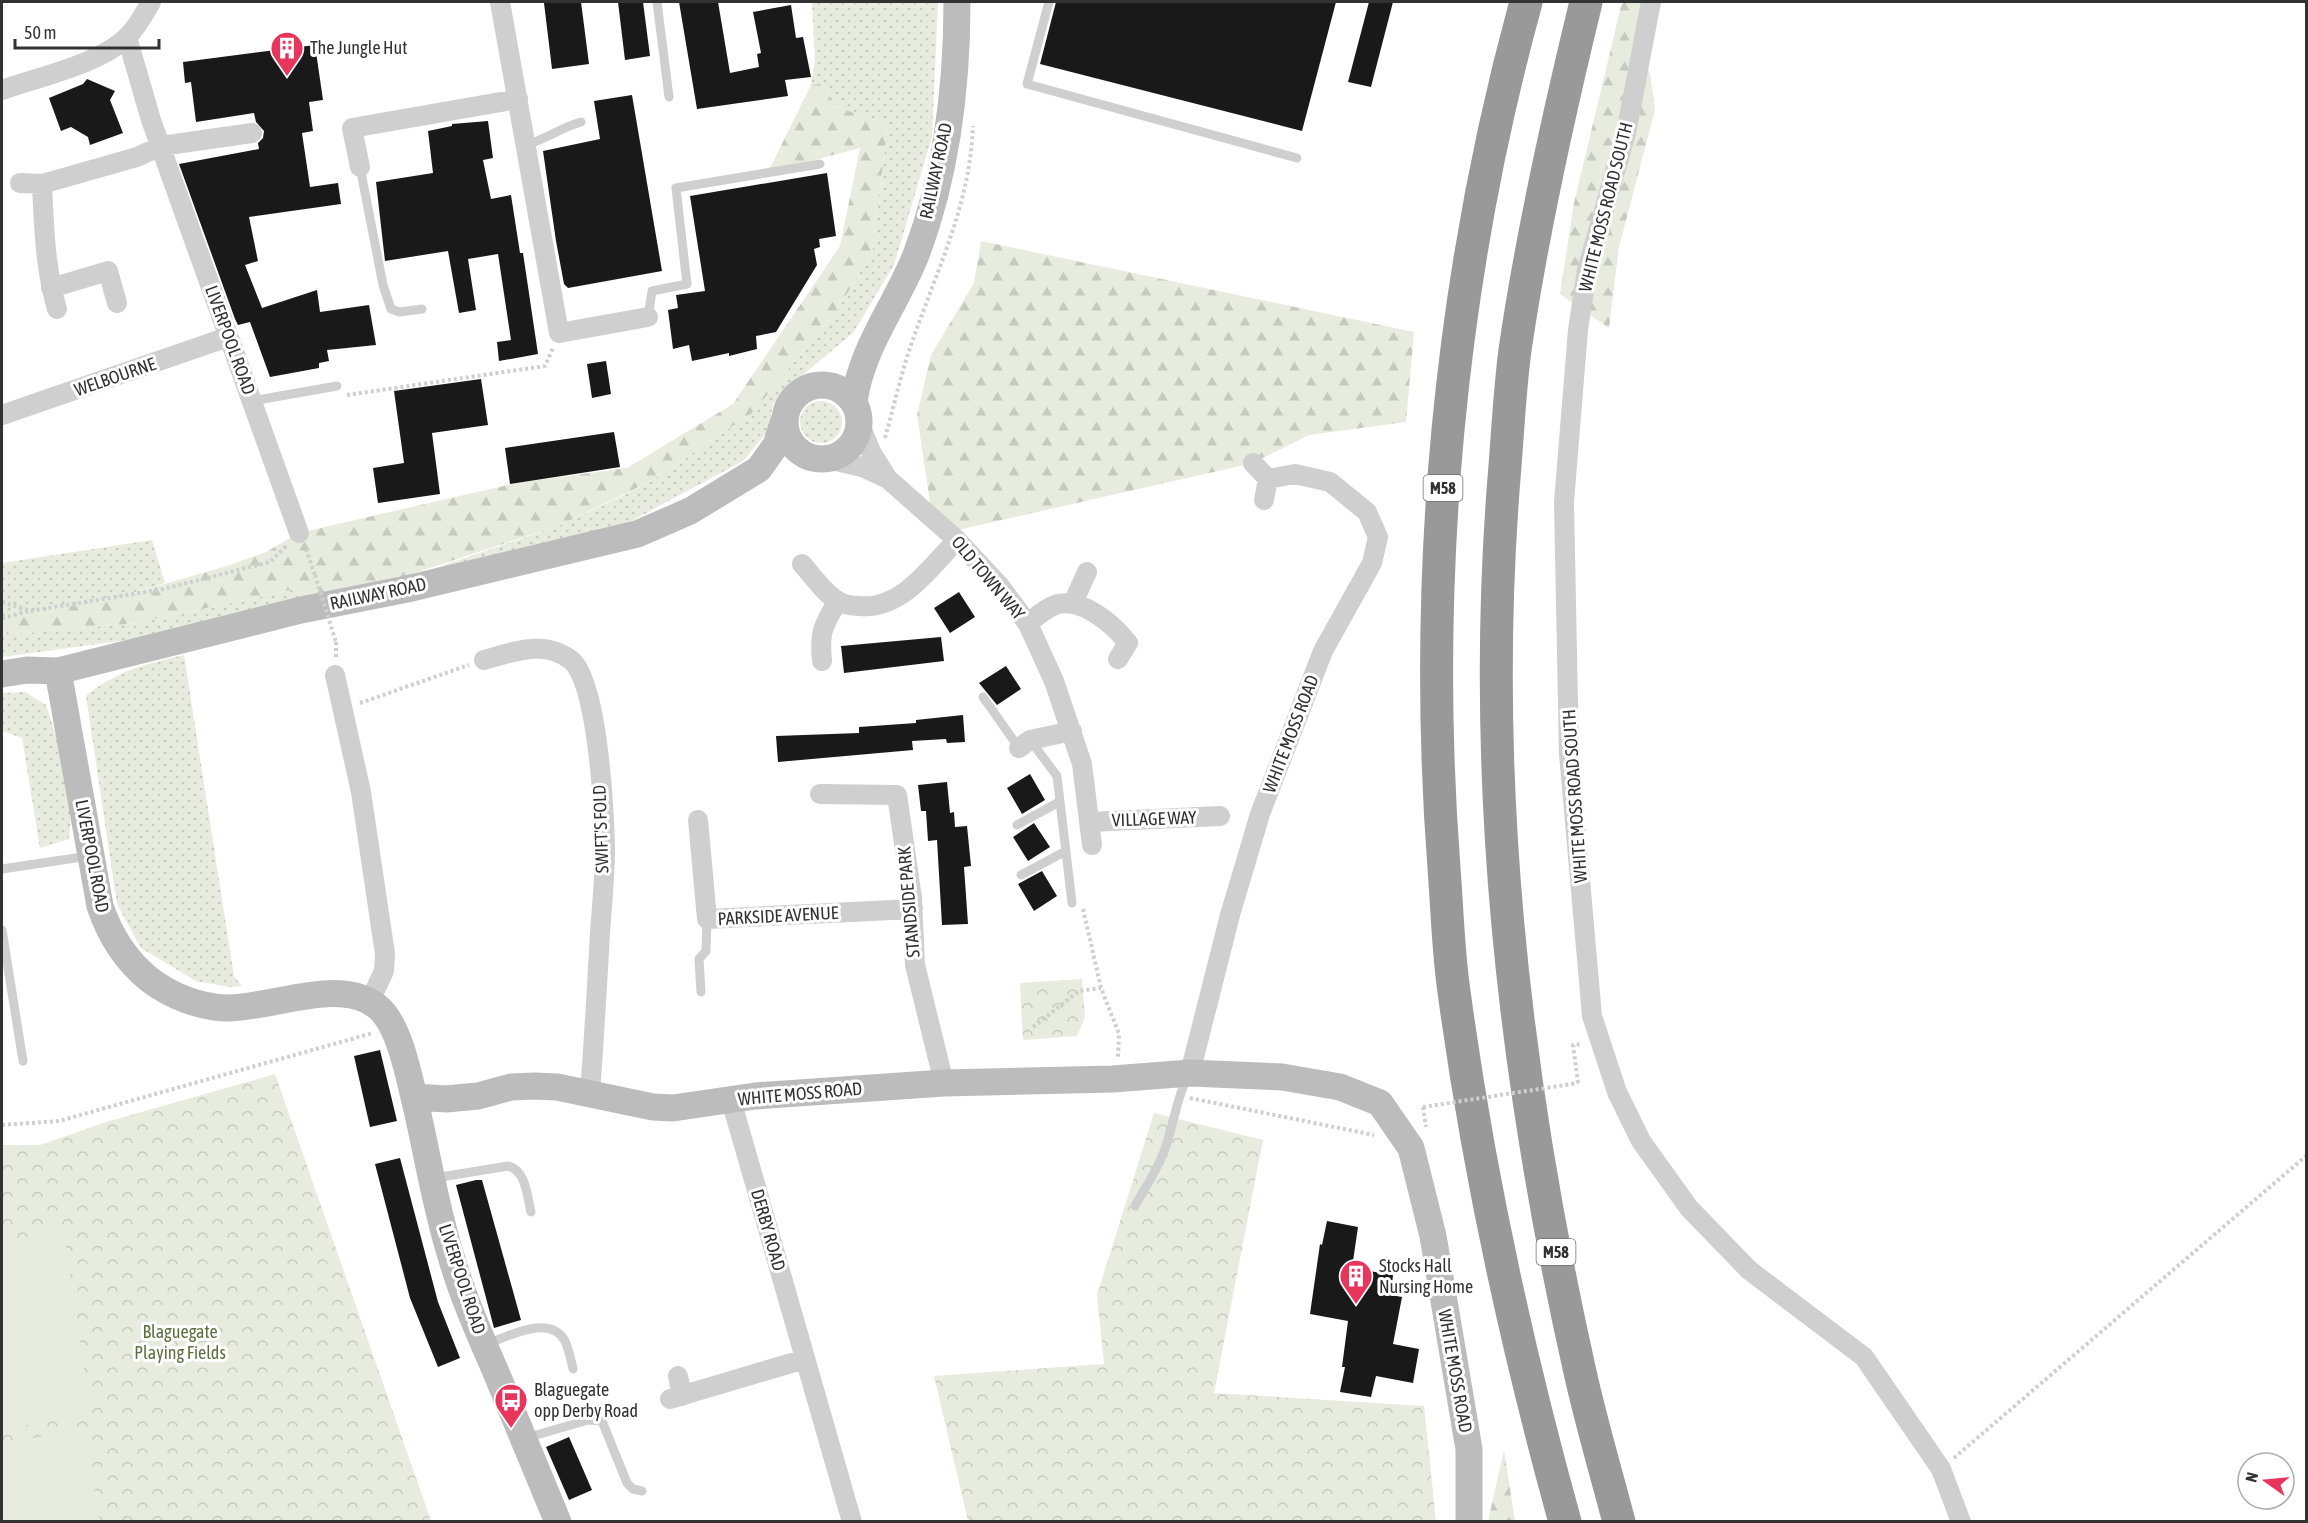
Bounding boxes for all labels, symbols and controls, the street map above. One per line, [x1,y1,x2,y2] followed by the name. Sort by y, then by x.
[15,12,159,50] scale bar
[24,22,56,43] text: 50 m
[269,30,305,77] building icon: The Jungle Hut
[310,37,407,58] place label: The Jungle Hut
[1574,120,1637,294] street label: WHITE MOSS ROAD SOUTH
[915,121,956,221] street label: RAILWAY ROAD
[201,282,260,397] street label: LIVERPOOL ROAD
[71,353,159,400] street label: WELBOURNE
[1424,475,1462,501] road number: M58
[947,532,1029,624] street label: OLD TOWN WAY
[328,573,428,614] street label: RAILWAY ROAD
[1258,672,1323,796] street label: WHITE MOSS ROAD
[1558,708,1591,884] street label: WHITE MOSS ROAD SOUTH
[588,785,613,874] street label: SWIFT'S FOLD
[71,798,114,914] street label: LIVERPOOL ROAD
[1111,807,1197,830] street label: VILLAGE WAY
[893,845,924,958] street label: STANDSIDE PARK
[717,902,839,929] street label: PARKSIDE AVENUE
[737,1078,863,1109] street label: WHITE MOSS ROAD
[747,1187,790,1273] street label: DERBY ROAD
[435,1221,490,1337] street label: LIVERPOOL ROAD
[1536,1239,1576,1265] road number: M58
[1379,1255,1473,1297] place label: Stocks Hall Nursing Home
[1338,1258,1374,1305] building icon: Stocks Hall Nursing Home
[1434,1308,1477,1434] street label: WHITE MOSS ROAD
[134,1321,226,1363] park label: Blaguegate Playing Fields
[534,1379,638,1421] place label: Blaguegate opp Derby Road
[493,1382,529,1429] bus stop icon: Blaguegate opp Derby Road
[2236,1451,2296,1511] north arrow
[2242,1470,2261,1484] text: N

